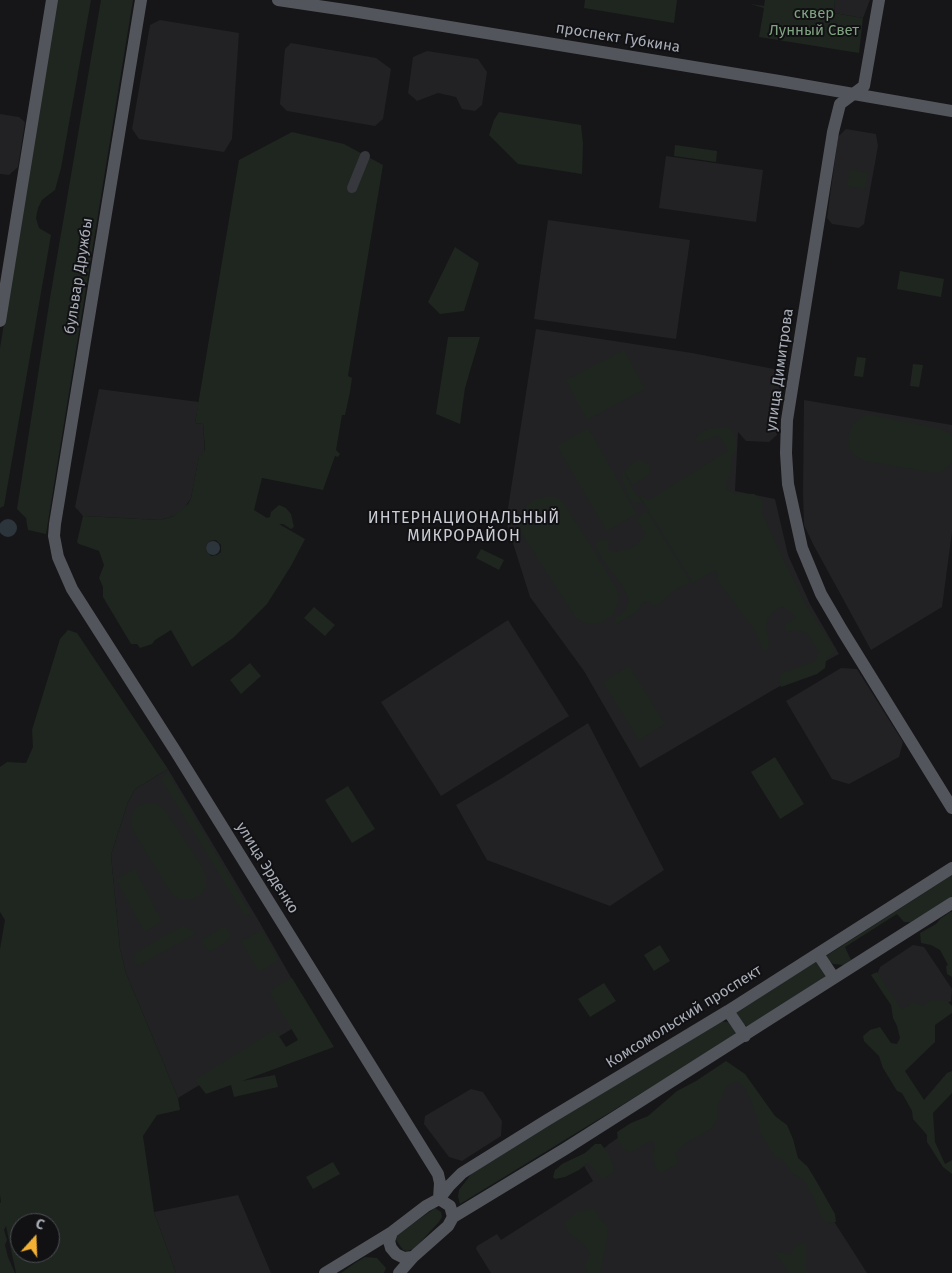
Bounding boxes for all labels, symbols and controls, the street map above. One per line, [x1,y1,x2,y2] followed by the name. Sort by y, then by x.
[769,5,859,40] park label: сквер Лунный Свет
[555,19,681,57] street label: проспект Губкина
[61,217,97,335] street label: бульвар Дружбы
[762,307,798,433] street label: улица Димитрова
[366,509,562,547] district label: ИНТЕРНАЦИОНАЛЬНЫЙ МИКРОРАЙОН
[232,819,302,917] street label: улица Эрденко
[603,962,765,1072] street label: Комсомольский проспект
[10,1213,60,1263] north arrow
[33,1215,47,1234] text: С

